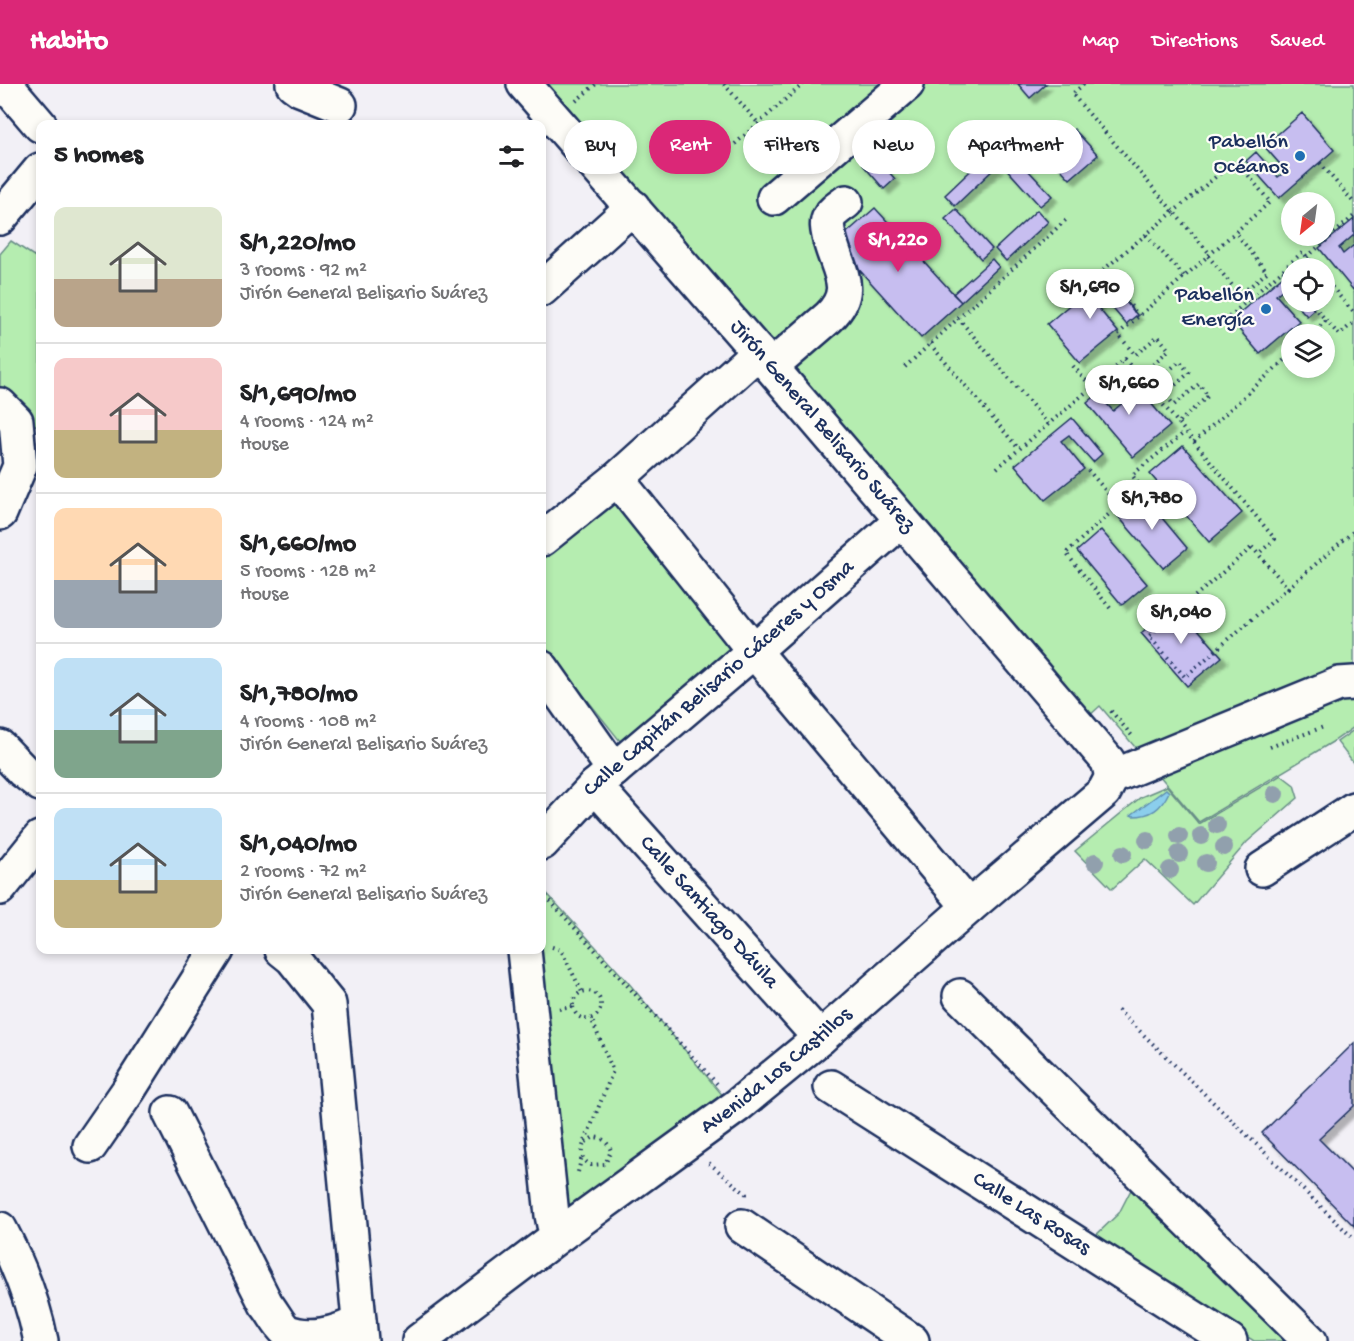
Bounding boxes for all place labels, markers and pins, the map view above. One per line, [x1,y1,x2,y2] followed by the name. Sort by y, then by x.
[1208,130,1289,181] place label: Pabellón Océanos
[1293,149,1307,163] marker: Pabellón Océanos
[843,222,953,273] pin: S/1,220
[1035,269,1145,320] pin: S/1,690
[1174,283,1255,334] place label: Pabellón Energía
[1259,302,1273,316] marker: Pabellón Energía
[1074,365,1184,416] pin: S/1,660
[1097,480,1207,531] pin: S/1,780
[1126,594,1236,645] pin: S/1,040

